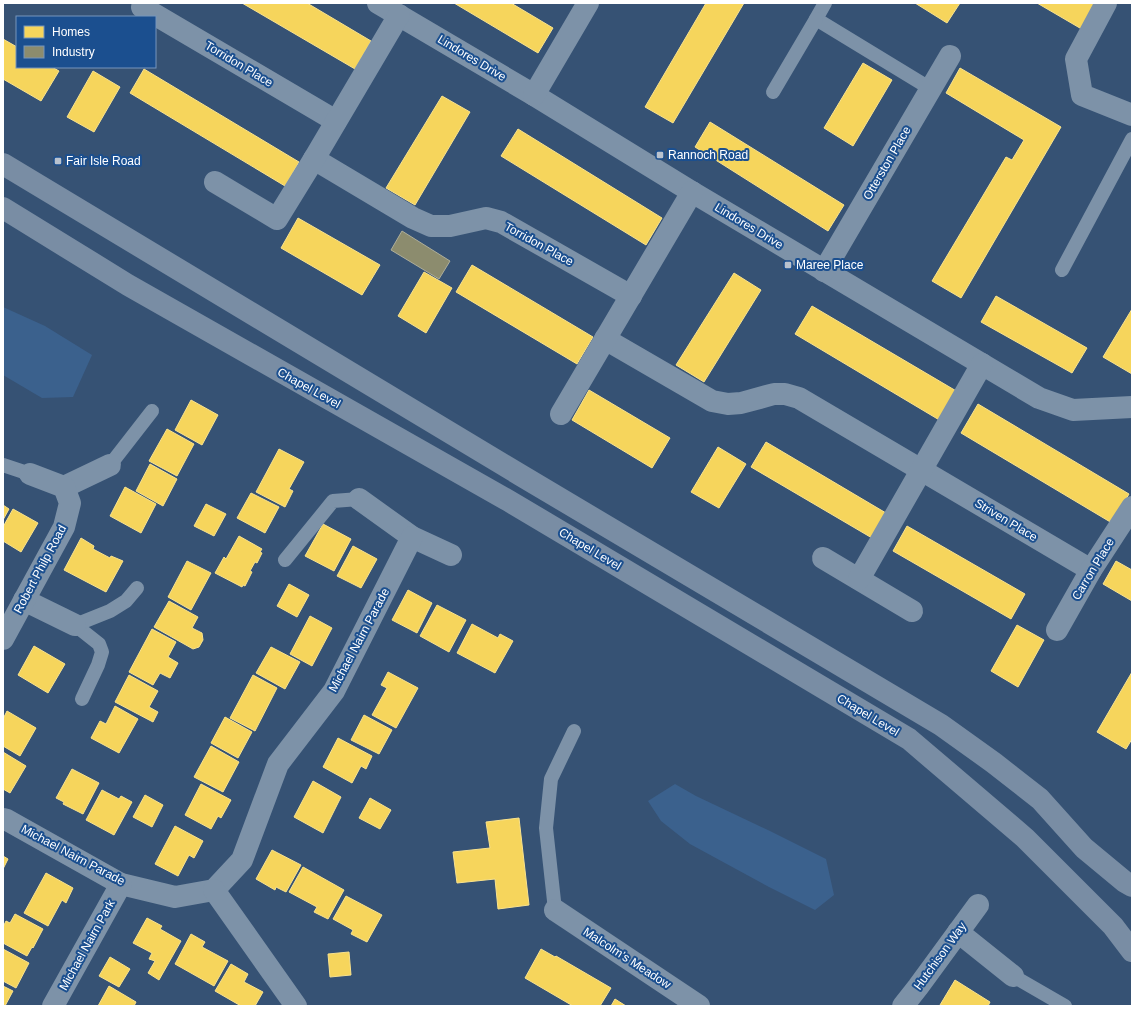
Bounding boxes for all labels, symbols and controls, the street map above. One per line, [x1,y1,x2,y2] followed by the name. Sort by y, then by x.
[16,16,156,68] legend
[52,25,90,39] text: Homes
[435,32,509,84] street label: Lindores Drive
[203,38,276,90] street label: Torridon Place
[52,45,95,59] text: Industry
[860,123,914,202] street label: Otterston Place
[668,148,748,162] place label: Rannoch Road
[655,150,665,160] marker: Rannoch Road
[66,154,141,168] place label: Fair Isle Road
[53,156,63,166] marker: Fair Isle Road
[712,200,786,252] street label: Lindores Drive
[502,219,576,269] street label: Torridon Place
[796,258,864,272] place label: Maree Place
[783,260,793,270] marker: Maree Place
[275,365,343,411] street label: Chapel Level
[972,496,1040,544] street label: Striven Place
[11,522,69,616] street label: Robert Philp Road
[556,525,624,573] street label: Chapel Level
[1069,535,1117,603] street label: Carron Place
[326,585,392,694] street label: Michael Nairn Parade
[834,691,902,739] street label: Chapel Level
[19,822,128,888] street label: Michael Nairn Parade
[56,896,118,993] street label: Michael Nairn Park
[911,919,969,993] street label: Hutchison Way
[581,924,674,992] street label: Malcolm's Meadow

